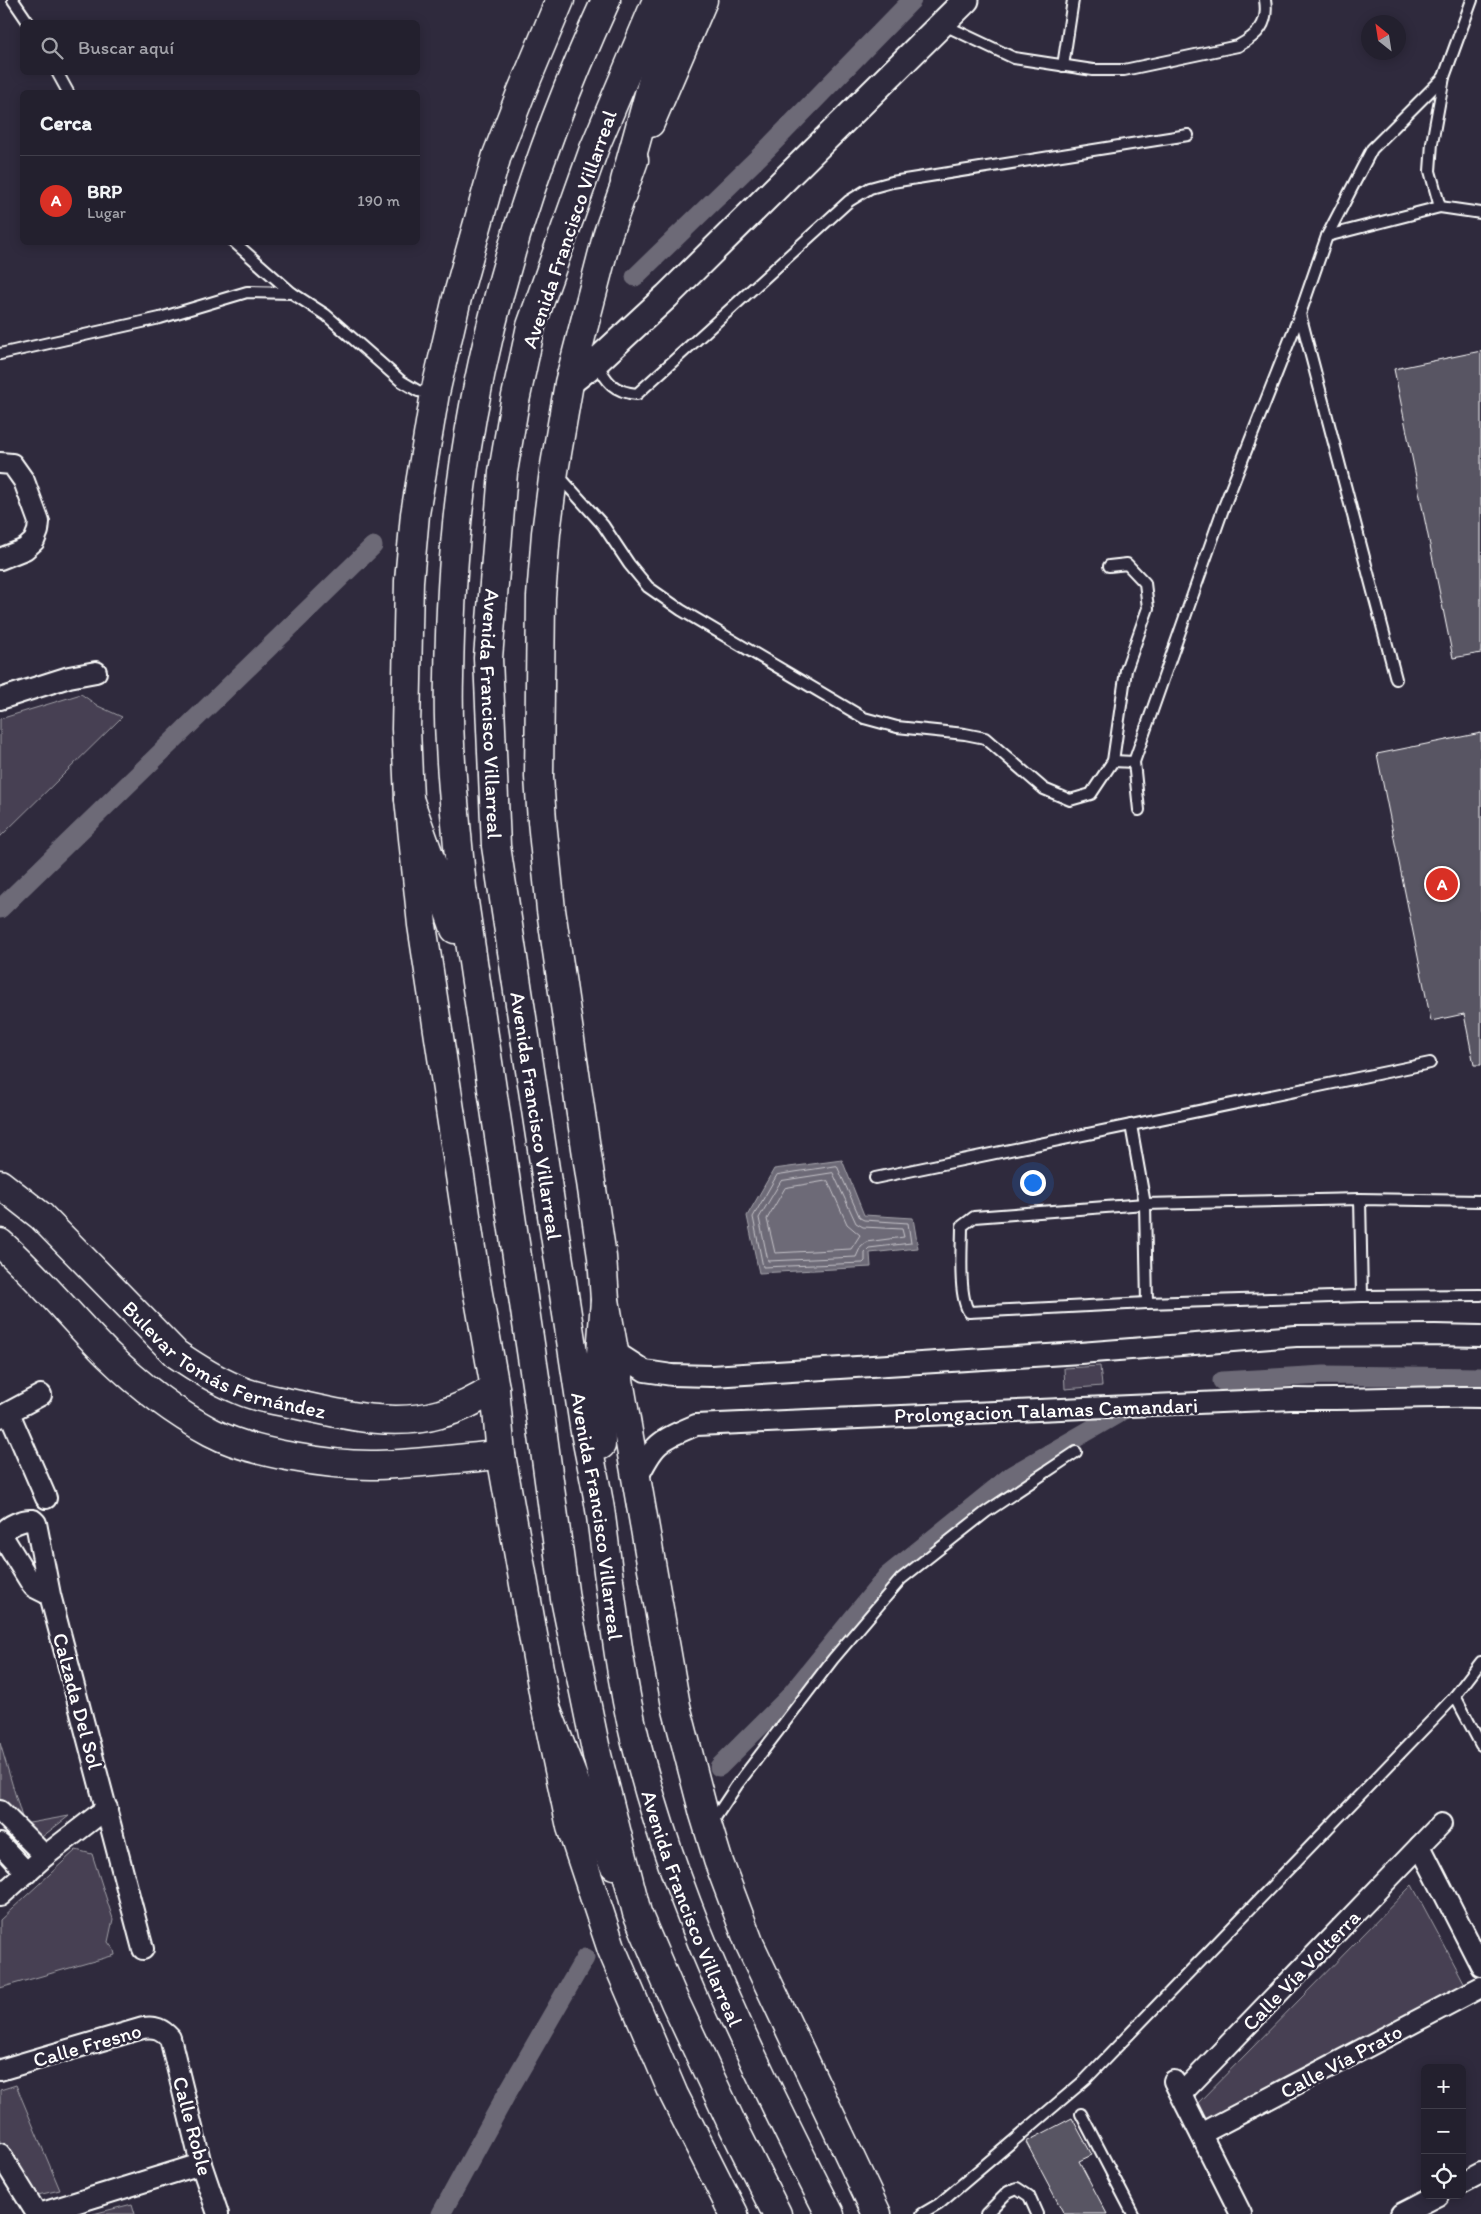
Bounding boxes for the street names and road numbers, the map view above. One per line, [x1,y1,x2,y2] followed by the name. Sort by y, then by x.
[516,107,622,351] street label: Avenida Francisco Villarreal
[475,588,508,840] street label: Avenida Francisco Villarreal
[506,990,568,1242] street label: Avenida Francisco Villarreal
[118,1295,329,1423] street label: Bulevar Tomás Fernández
[567,1390,629,1642] street label: Avenida Francisco Villarreal
[894,1392,1198,1428] street label: Prolongacion Talamas Camandari
[48,1630,108,1772] street label: Calzada Del Sol
[637,1787,749,2030] street label: Avenida Francisco Villarreal
[1237,1904,1365,2036] street label: Calle Vía Volterra
[30,2018,144,2072] street label: Calle Fresno
[1276,2018,1406,2104] street label: Calle Vía Prato
[168,2074,218,2178] street label: Calle Roble

